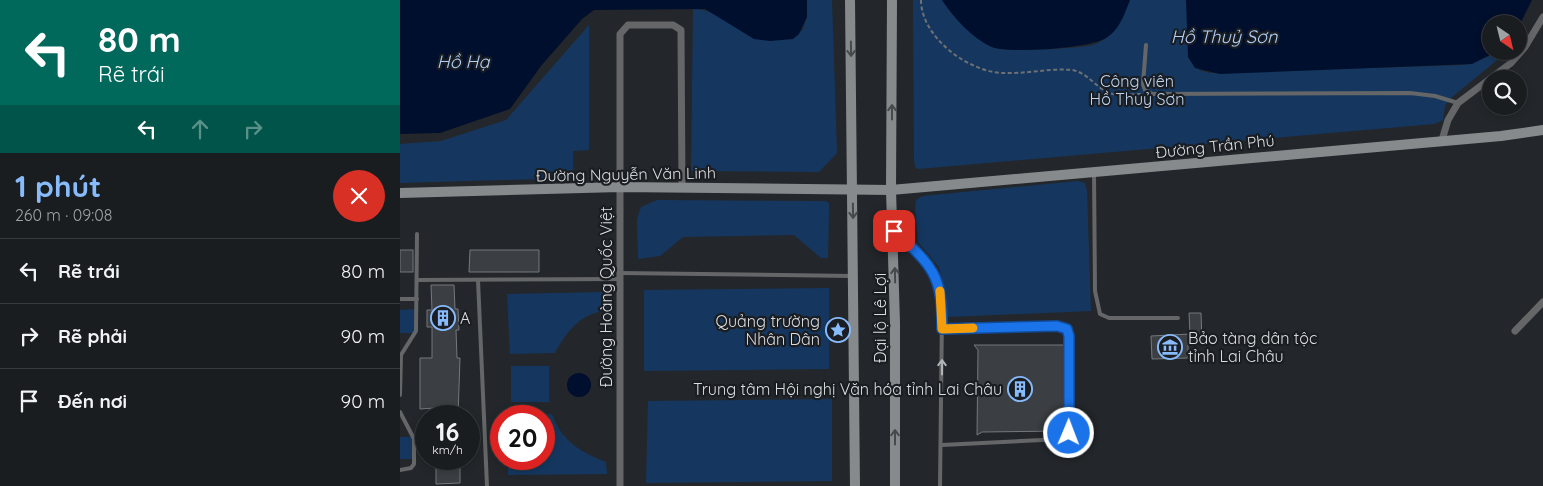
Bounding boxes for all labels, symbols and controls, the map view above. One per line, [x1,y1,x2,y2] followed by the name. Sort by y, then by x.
[1482,15,1528,60] north arrow
[1482,15,1527,115] map controls
[98,17,181,61] text: 80 m
[15,20,80,85] icon: left
[1171,25,1278,48] water label: Hồ Thuỷ Sơn
[846,40,855,56] one-way arrow
[437,50,490,73] water label: Hồ Hạ
[98,60,165,88] text: Rẽ trái
[1482,70,1527,115] button: search
[1090,71,1184,109] park label: Công viên Hồ Thuỷ Sơn
[887,105,897,121] one-way arrow
[133,115,161,143] icon: left
[186,115,214,143] icon: ahead
[239,115,267,143] icon: right
[1154,130,1276,162] street label: Đường Trần Phú
[536,162,716,186] street label: Đường Nguyễn Văn Linh
[15,167,101,205] text: 1 phút
[333,170,385,222] button: close
[848,202,858,219] one-way arrow
[15,205,112,225] text: 260 m · 09:08
[596,207,616,387] street label: Đường Hoàng Quốc Việt
[873,210,915,252] pin
[880,217,908,245] icon: arrive
[15,257,43,285] icon: left
[58,259,120,283] text: Rẽ trái
[341,259,385,283] text: 80 m
[890,267,899,283] one-way arrow
[870,273,890,363] street label: Đại lộ Lê Lợi
[430,305,456,331] building icon: A
[460,308,470,328] place label: A
[716,311,820,349] place label: Quảng trường Nhân Dân
[825,317,851,343] place icon: Quảng trường Nhân Dân
[15,322,43,350] icon: right
[58,324,127,348] text: Rẽ phải
[341,324,385,348] text: 90 m
[1188,328,1317,366] place label: Bảo tàng dân tộc tỉnh Lai Châu
[1157,334,1183,360] museum icon: Bảo tàng dân tộc tỉnh Lai Châu
[937,360,947,376] one-way arrow
[1007,376,1033,402] building icon: Trung tâm Hội nghị Văn hóa tỉnh Lai Châu
[693,379,1002,399] place label: Trung tâm Hội nghị Văn hóa tỉnh Lai Châu
[15,387,43,415] icon: arrive
[58,389,127,413] text: Đến nơi
[341,389,385,413] text: 90 m
[490,405,555,470] speed limit sign: 20
[1042,406,1094,458] position arrow
[436,416,459,447] text: 16
[890,430,900,446] one-way arrow
[432,442,463,457] text: km/h

